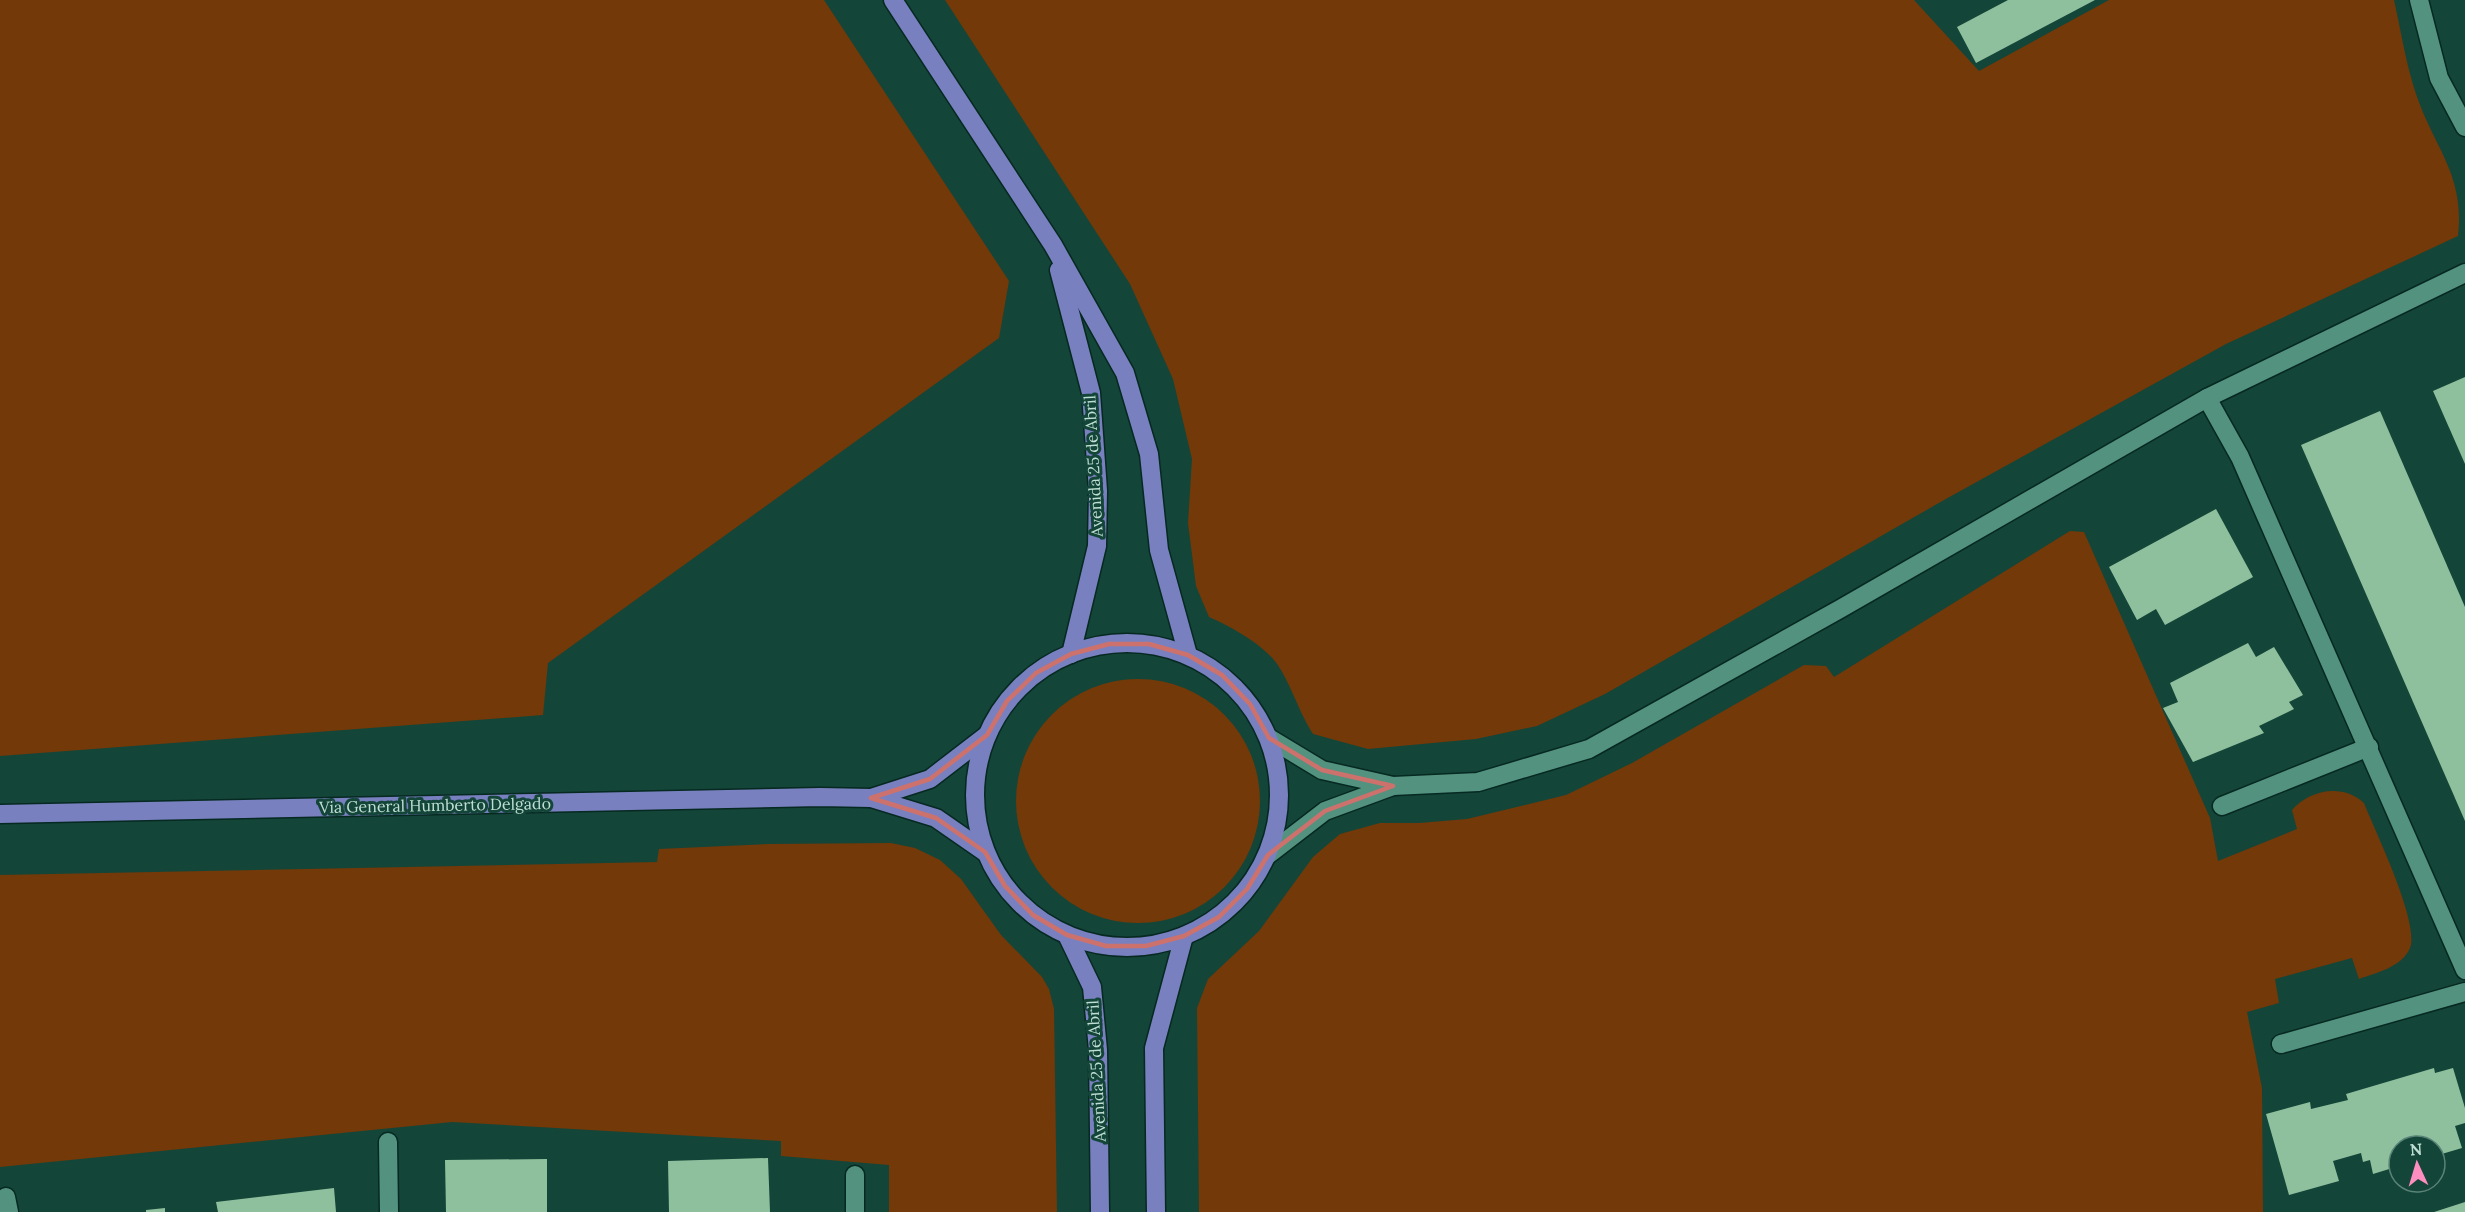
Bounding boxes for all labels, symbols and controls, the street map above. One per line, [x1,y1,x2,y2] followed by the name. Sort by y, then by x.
[1079,395,1107,538] street label: Avenida 25 de Abril
[318,793,551,817] street label: Via General Humberto Delgado
[1082,1000,1110,1143] street label: Avenida 25 de Abril
[2387,1134,2447,1194] north arrow
[2409,1139,2423,1159] text: N

